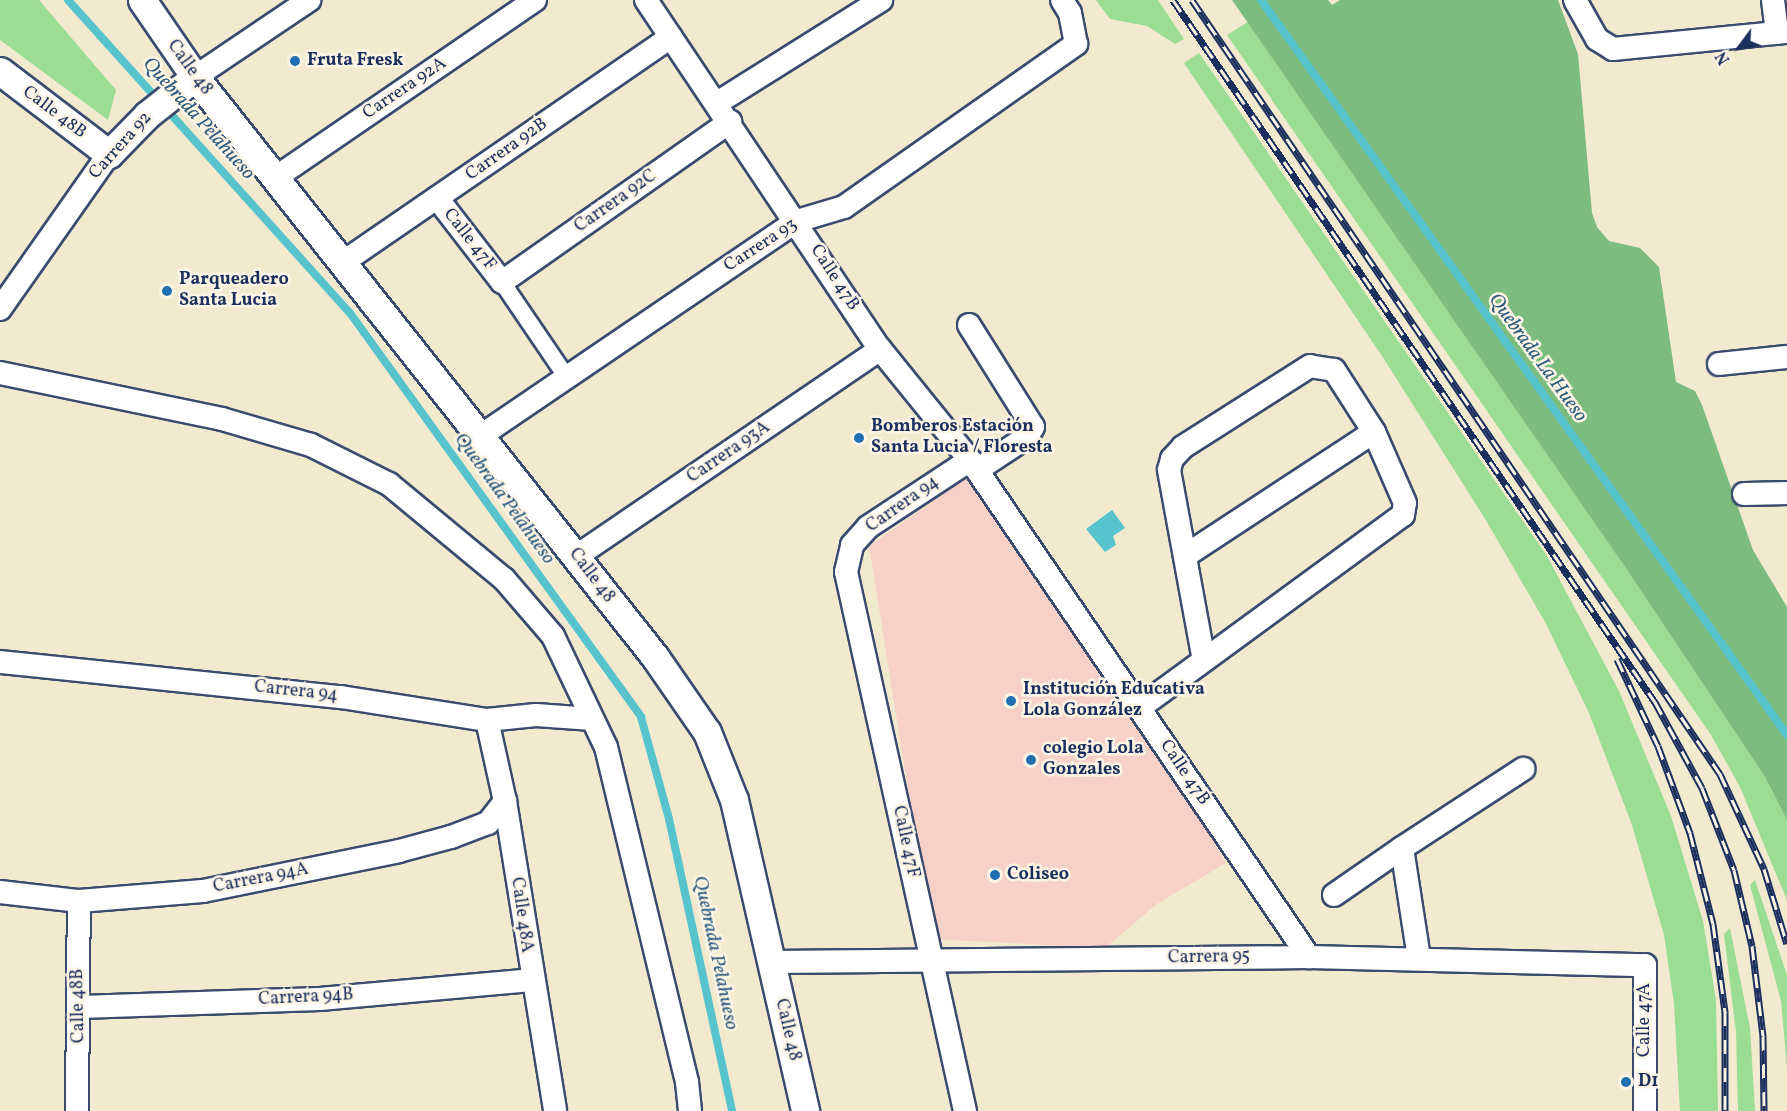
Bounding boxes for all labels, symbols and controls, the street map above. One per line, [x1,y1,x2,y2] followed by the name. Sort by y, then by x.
[1709,18,1769,78] north arrow
[162,36,216,100] street label: Calle 48
[1711,47,1736,68] text: N
[307,50,403,72] place label: Fruta Fresk
[137,53,259,185] water label: Quebrada Pelahueso
[359,53,451,125] street label: Carrera 92A
[288,54,302,68] marker: Fruta Fresk
[18,82,90,144] street label: Calle 48B
[85,108,157,184] street label: Carrera 92
[462,114,552,186] street label: Carrera 92B
[571,166,661,238] street label: Carrera 92C
[438,205,500,275] street label: Calle 47F
[720,214,802,278] street label: Carrera 93
[805,241,863,315] street label: Calle 47B
[179,270,289,312] place label: Parqueadero Santa Lucia
[160,284,174,298] marker: Parqueadero Santa Lucia
[1482,289,1592,427] water label: Quebrada La Hueso
[683,417,775,489] street label: Carrera 93A
[871,417,1053,460] place label: Bomberos Estación Santa Lucia / Floresta
[448,428,560,570] water label: Quebrada Pelahueso
[852,431,866,445] marker: Bomberos Estación Santa Lucia / Floresta
[862,472,944,538] street label: Carrera 94
[563,544,619,608] street label: Calle 48
[253,677,339,707] street label: Carrera 94
[1023,680,1205,722] place label: Institución Educativa Lola González
[1004,694,1018,708] marker: Institución Educativa Lola González
[1154,736,1214,810] street label: Calle 47B
[1043,739,1144,782] place label: colegio Lola Gonzales
[1024,753,1038,767] marker: colegio Lola Gonzales
[887,804,923,880] street label: Calle 47F
[211,859,311,899] street label: Carrera 94A
[1007,864,1069,886] place label: Coliseo
[988,868,1002,882] marker: Coliseo
[687,874,743,1032] water label: Quebrada Pelahueso
[505,876,537,954] street label: Calle 48A
[1168,946,1250,970] street label: Carrera 95
[68,969,90,1043] street label: Calle 48B
[1634,983,1656,1057] street label: Calle 47A
[258,985,354,1011] street label: Carrera 94B
[769,997,805,1063] street label: Calle 48
[1638,1071,1658,1093] place label: D1
[1619,1075,1633,1089] marker: D1

